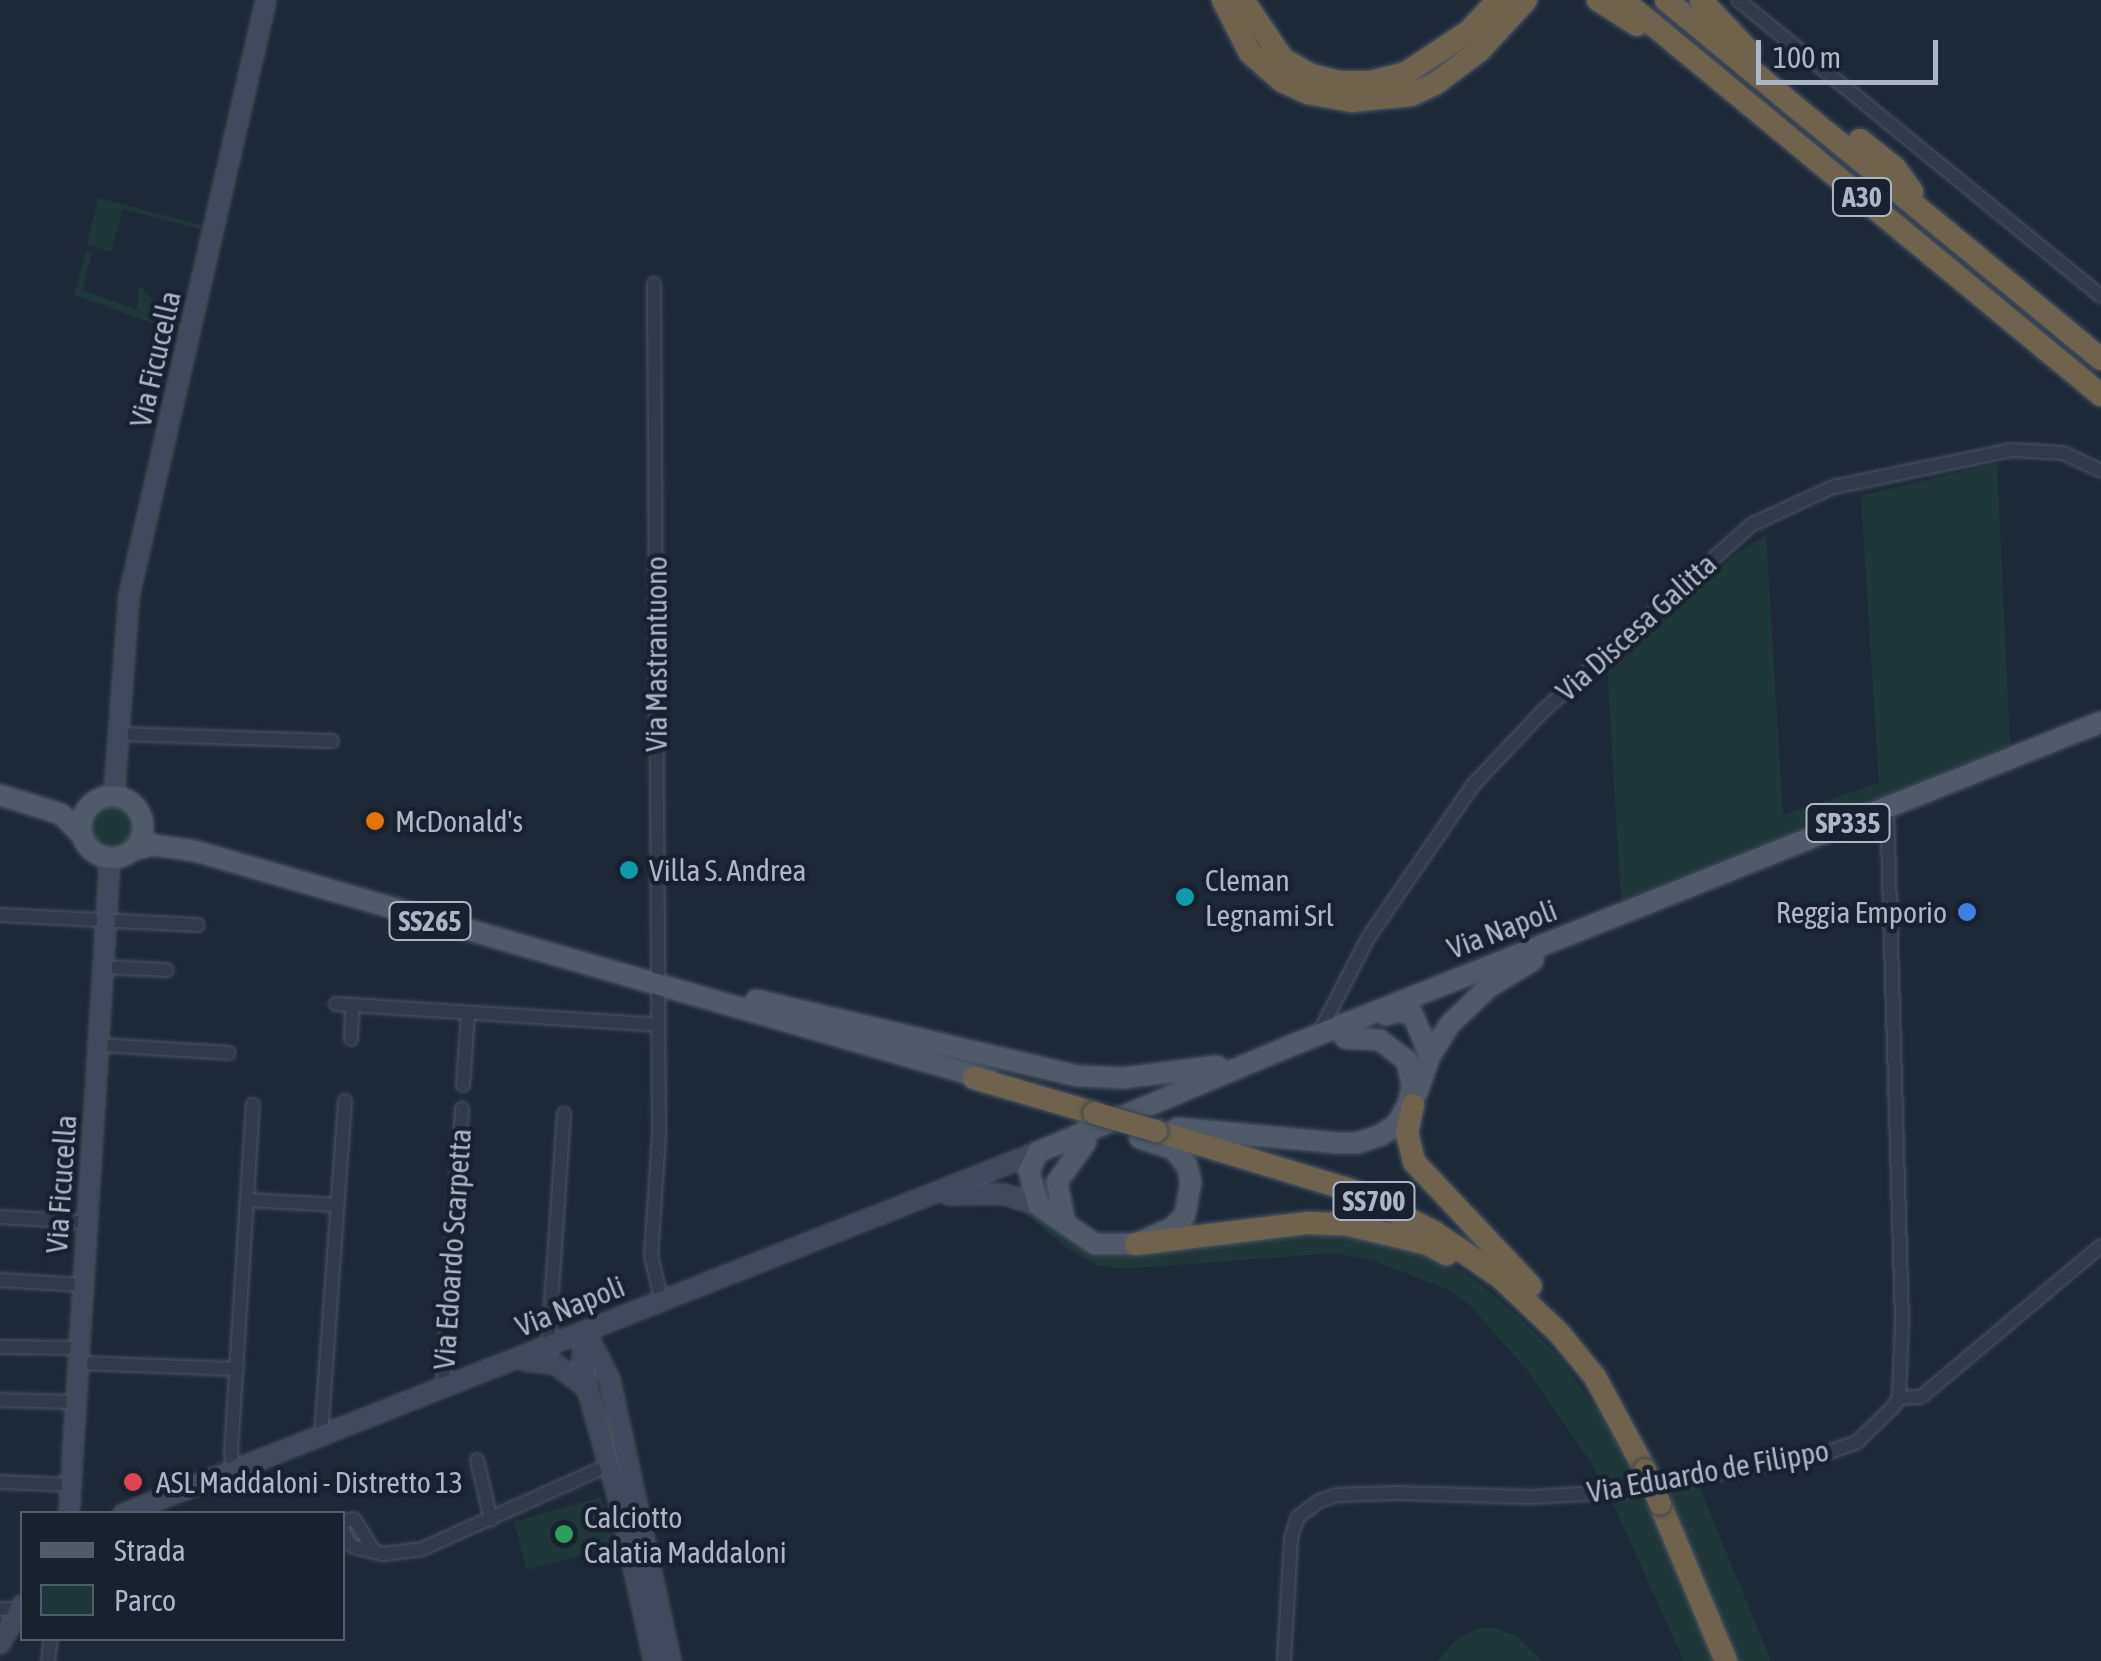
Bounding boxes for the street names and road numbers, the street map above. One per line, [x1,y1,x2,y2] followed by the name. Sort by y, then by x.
[1830,174,1894,220] road number: A30
[122,287,188,431] street label: Via Ficucella
[1548,546,1724,708] street label: Via Discesa Galitta
[638,556,674,752] street label: Via Mastrantuono
[1806,800,1890,846] road number: SP335
[1442,892,1562,966] street label: Via Napoli
[388,898,472,944] road number: SS265
[38,1114,84,1254] street label: Via Ficucella
[426,1127,478,1371] street label: Via Edoardo Scarpetta
[1332,1178,1416,1224] road number: SS700
[510,1268,630,1344] street label: Via Napoli
[1584,1432,1832,1510] street label: Via Eduardo de Filippo

